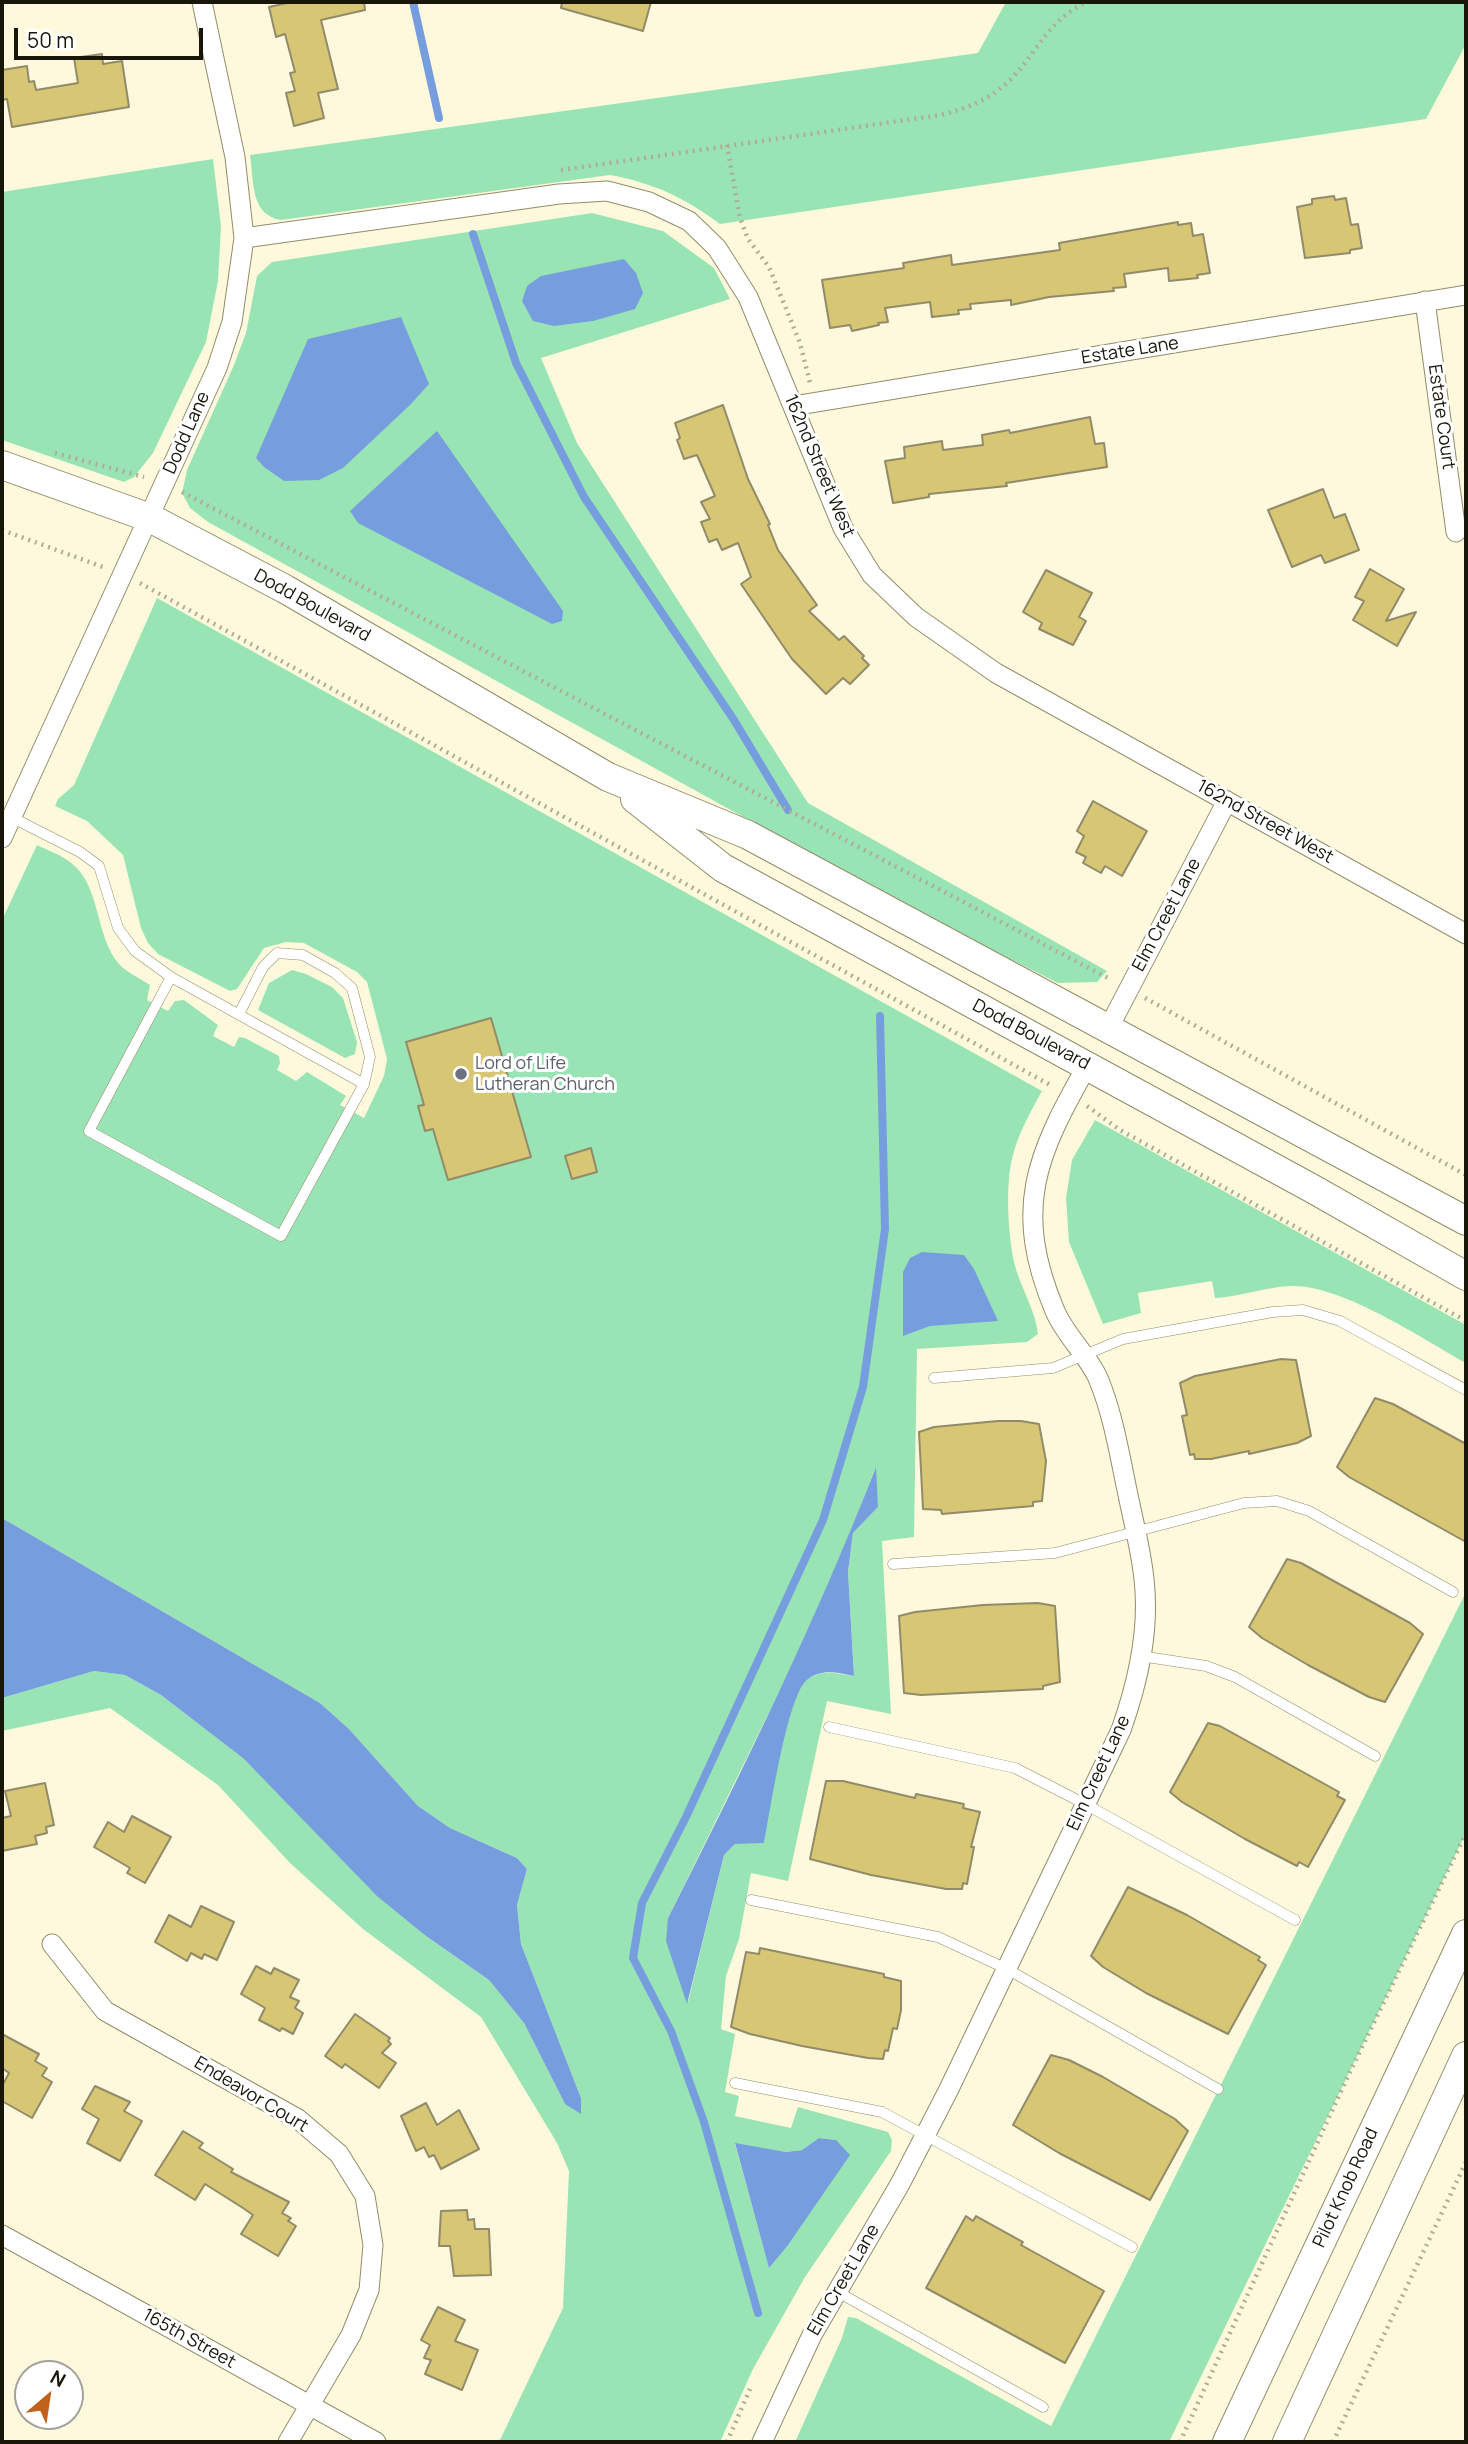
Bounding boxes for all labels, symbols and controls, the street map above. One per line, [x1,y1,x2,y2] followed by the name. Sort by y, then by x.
[18,14,206,58] scale bar
[27,26,74,54] text: 50 m
[1080,333,1180,369] street label: Estate Lane
[1423,363,1459,471] street label: Estate Court
[159,388,215,478] street label: Dodd Lane
[779,391,859,541] street label: 162nd Street West
[250,565,374,647] street label: Dodd Boulevard
[1193,776,1337,868] street label: 162nd Street West
[1128,855,1206,975] street label: Elm Creet Lane
[969,995,1093,1075] street label: Dodd Boulevard
[475,1053,615,1096] place label: Lord of Life Lutheran Church
[453,1066,469,1082] marker: Lord of Life Lutheran Church
[1063,1712,1135,1834] street label: Elm Creet Lane
[190,2053,312,2137] street label: Endeavor Court
[1309,2125,1383,2251] street label: Pilot Knob Road
[803,2221,885,2339] street label: Elm Creet Lane
[139,2305,239,2373] street label: 165th Street
[14,2360,84,2430] north arrow
[46,2364,70,2393] text: N

